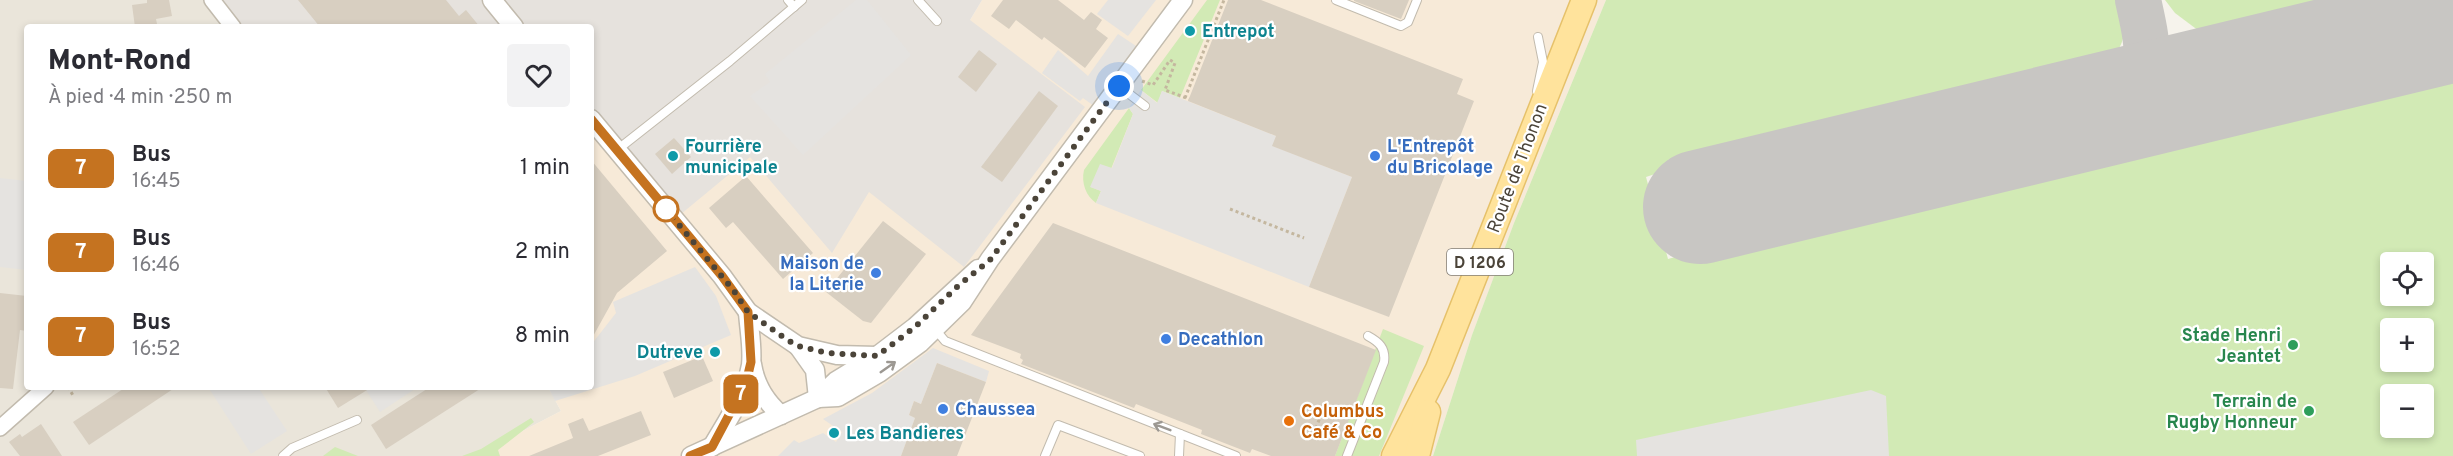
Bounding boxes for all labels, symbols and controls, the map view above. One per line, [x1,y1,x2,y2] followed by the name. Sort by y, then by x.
[1202,21,1275,44] place label: Entrepot
[1183,24,1197,38] marker: Entrepot
[48,44,192,80] text: Mont-Rond
[507,44,570,107] button: heart
[1104,71,1134,101] your location
[48,85,233,111] text: À pied · 4 min · 250 m
[1483,101,1554,237] street label: Route de Thonon
[685,136,778,180] place label: Fourrière municipale
[1387,136,1493,180] place label: L'Entrepôt du Bricolage
[132,142,171,169] text: Bus
[666,149,680,163] marker: Fourrière municipale
[1368,149,1382,163] marker: L'Entrepôt du Bricolage
[75,155,87,182] text: 7
[520,155,570,182] text: 1 min
[132,169,181,195] text: 16:45
[653,196,679,222] unlabelled marker
[132,226,171,253] text: Bus
[75,239,87,266] text: 7
[515,239,570,266] text: 2 min
[1447,249,1513,275] road number: D 1206
[2380,252,2434,438] map controls
[2380,252,2434,306] button: locate
[132,253,180,279] text: 16:46
[780,253,864,297] place label: Maison de la Literie
[869,266,883,280] marker: Maison de la Literie
[132,310,171,337] text: Bus
[2380,318,2434,372] button: +
[75,323,87,350] text: 7
[515,323,570,350] text: 8 min
[2182,325,2281,369] place label: Stade Henri Jeantet
[1178,329,1264,352] place label: Decathlon
[1159,332,1173,346] marker: Decathlon
[132,337,180,363] text: 16:52
[2286,338,2300,352] marker: Stade Henri Jeantet
[637,342,703,365] place label: Dutreve
[708,345,722,359] marker: Dutreve
[880,361,896,373] one-way arrow
[722,374,760,414] line badge: 7
[735,381,747,408] text: 7
[2380,384,2434,438] button: −
[2166,391,2298,435] place label: Terrain de Rugby Honneur
[955,399,1035,422] place label: Chaussea
[1301,401,1384,445] place label: Columbus Café & Co
[936,402,950,416] marker: Chaussea
[2302,404,2316,418] marker: Terrain de Rugby Honneur
[1282,414,1296,428] marker: Columbus Café & Co
[1153,421,1171,432] one-way arrow
[846,423,964,446] place label: Les Bandieres
[827,426,841,440] marker: Les Bandieres

